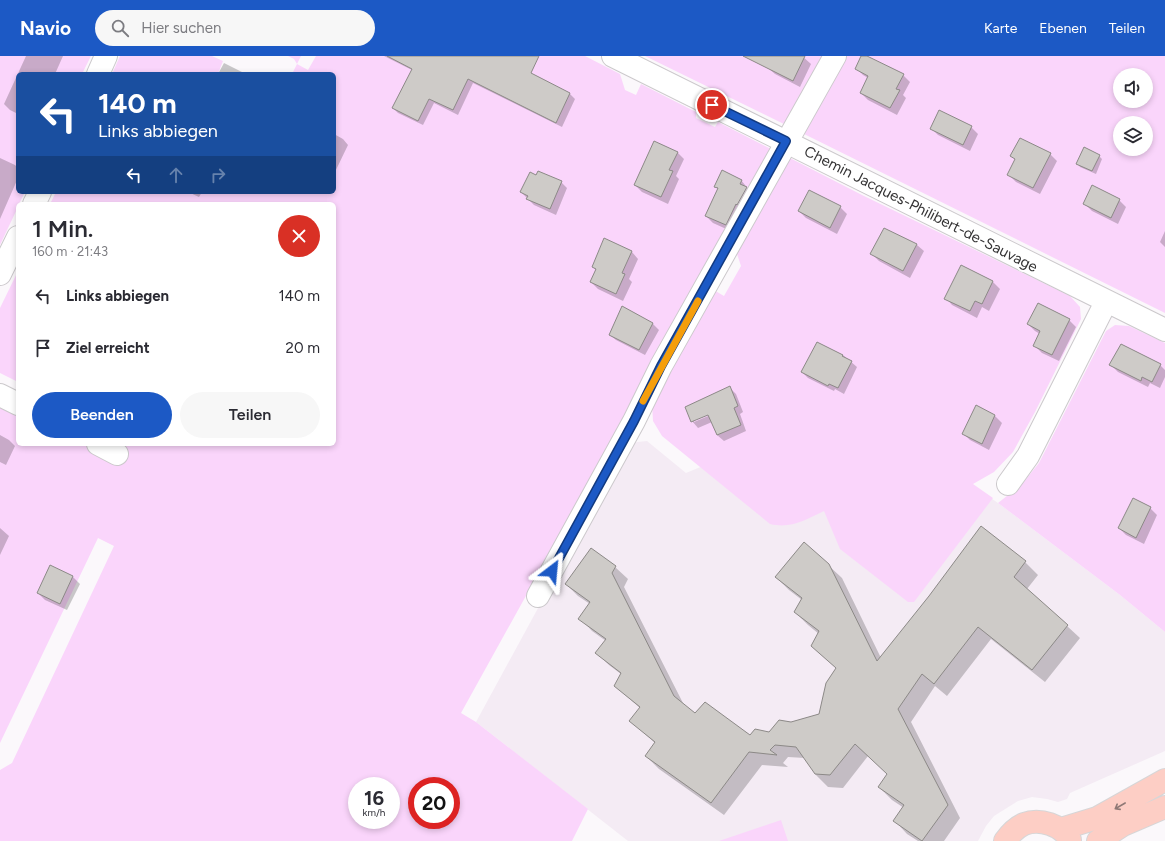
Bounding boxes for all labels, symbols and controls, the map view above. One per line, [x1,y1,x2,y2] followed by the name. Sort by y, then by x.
[95,10,375,46] search box
[20,17,71,40] text: Navio
[109,17,131,39] icon: search
[141,19,221,37] text: Hier suchen
[984,20,1017,37] text: Karte
[1039,20,1087,37] text: Ebenen
[1109,20,1145,37] text: Teilen
[1113,68,1153,156] map controls
[1113,68,1153,108] button: sound
[98,86,177,120] text: 140 m
[32,88,84,140] icon: left
[695,88,729,122] pin
[701,94,723,116] icon: arrive
[1113,116,1153,156] button: layers
[98,120,218,142] text: Links abbiegen
[801,142,1041,276] street label: Chemin Jacques-Philibert-de-Sauvage
[123,164,145,186] icon: left
[165,164,187,186] icon: ahead
[207,164,229,186] icon: right
[32,214,93,243] text: 1 Min.
[278,215,320,257] button: close
[32,244,108,259] text: 160 m · 21:43
[32,285,54,307] icon: left
[66,287,169,305] text: Links abbiegen
[278,287,320,305] text: 140 m
[32,337,54,359] icon: arrive
[66,339,150,357] text: Ziel erreicht
[286,339,320,357] text: 20 m
[32,392,172,438] button: Beenden
[180,392,320,438] button: Teilen
[531,550,573,592] position arrow
[408,777,460,829] speed limit sign: 20
[364,786,384,810] text: 16
[1114,803,1126,811] one-way arrow
[363,806,385,819] text: km/h

